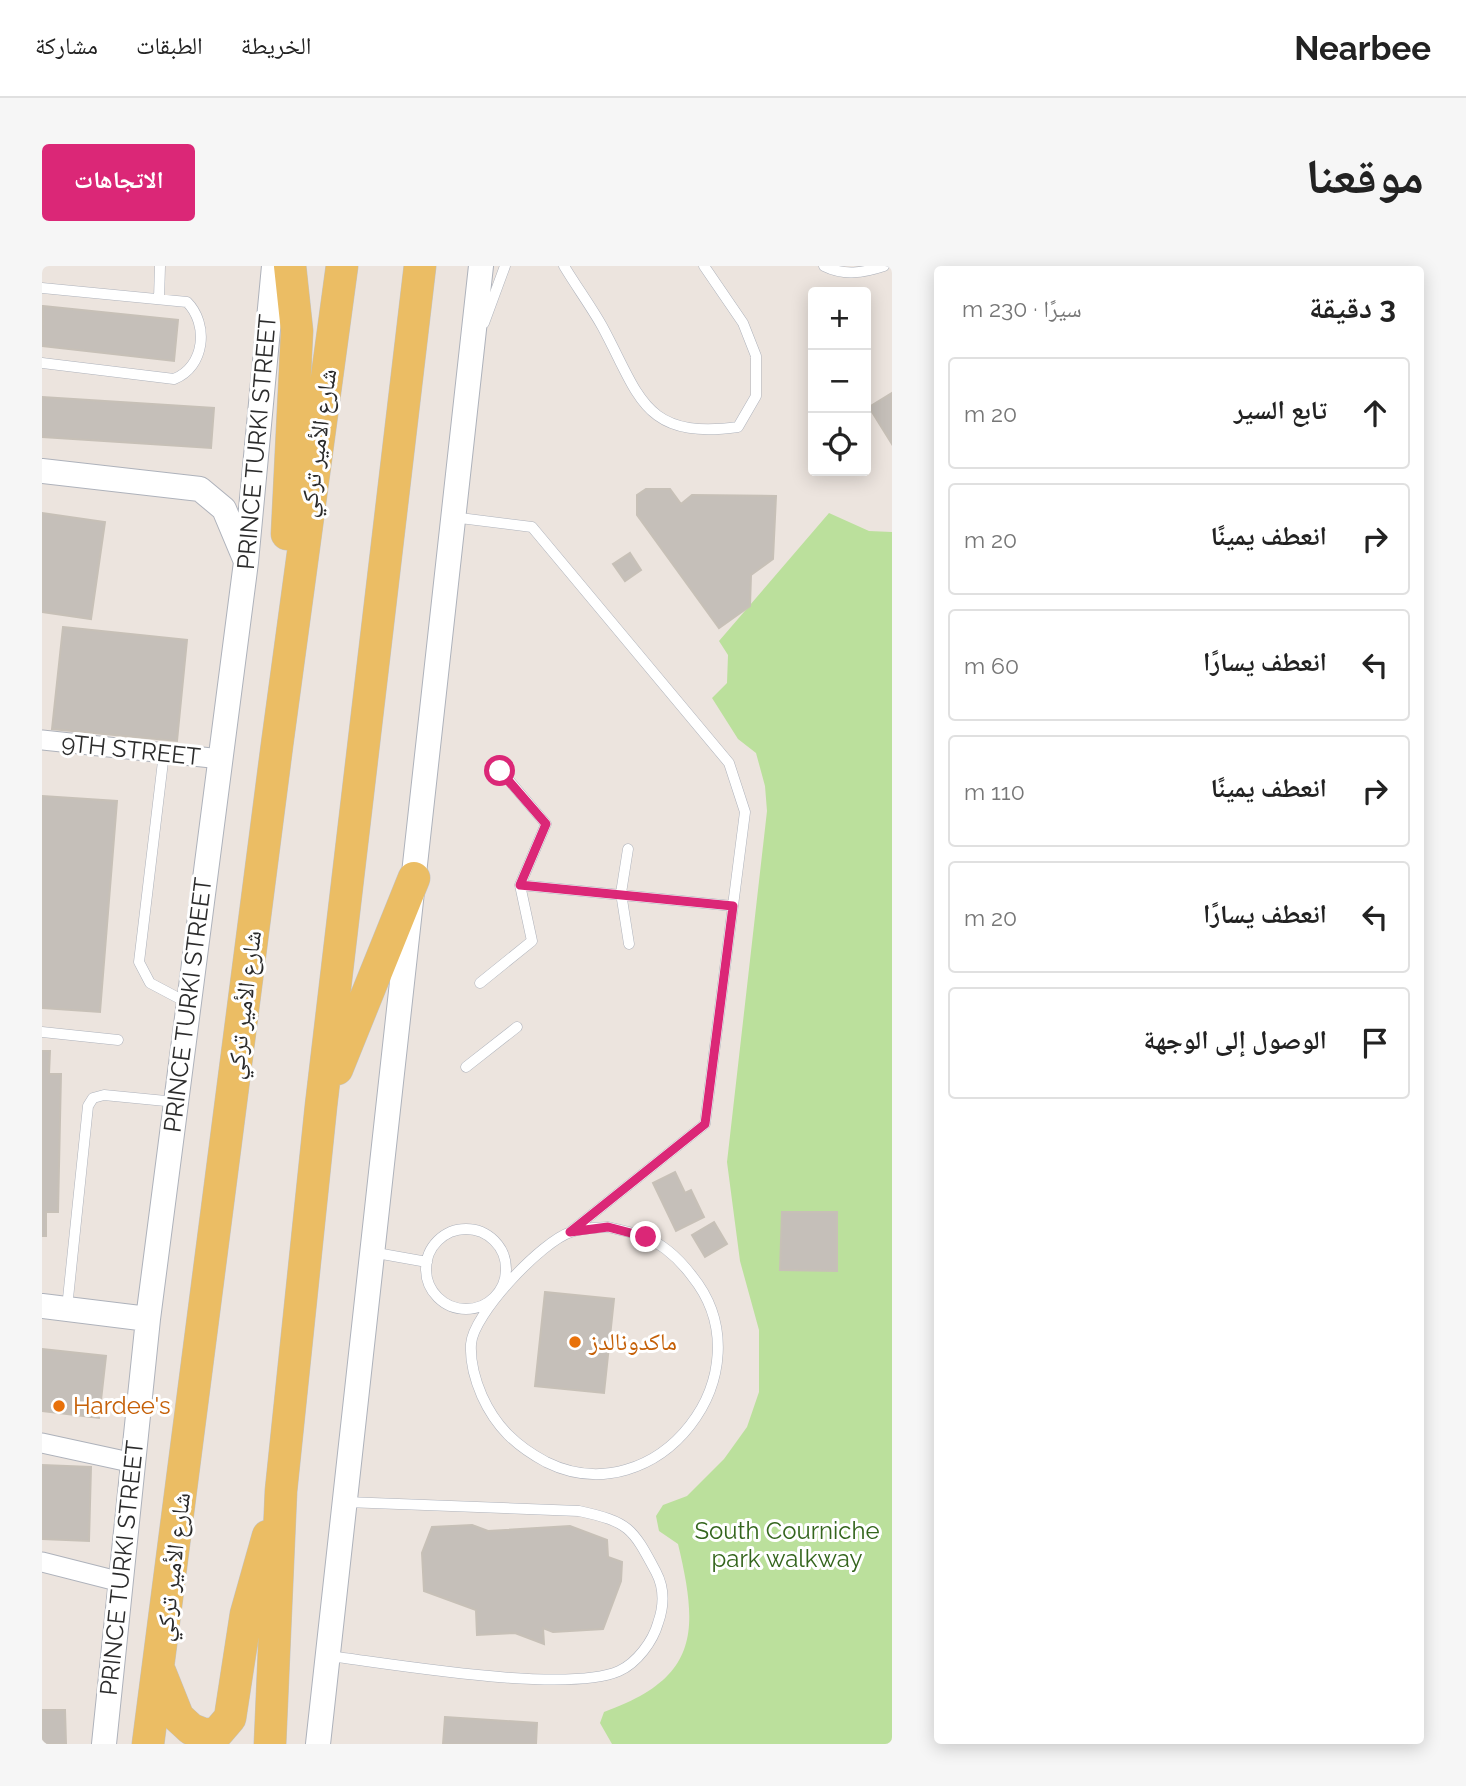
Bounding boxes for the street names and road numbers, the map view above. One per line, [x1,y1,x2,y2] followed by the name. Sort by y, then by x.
[231,313,282,571] street label: PRINCE TURKI STREET
[293,367,347,520] street label: شارع الأمير تركي
[60,728,202,771] street label: 9TH STREET
[157,876,218,1134] street label: PRINCE TURKI STREET
[220,929,272,1082] street label: شارع الأمير تركي
[94,1439,149,1697] street label: PRINCE TURKI STREET
[149,1491,201,1644] street label: شارع الأمير تركي

